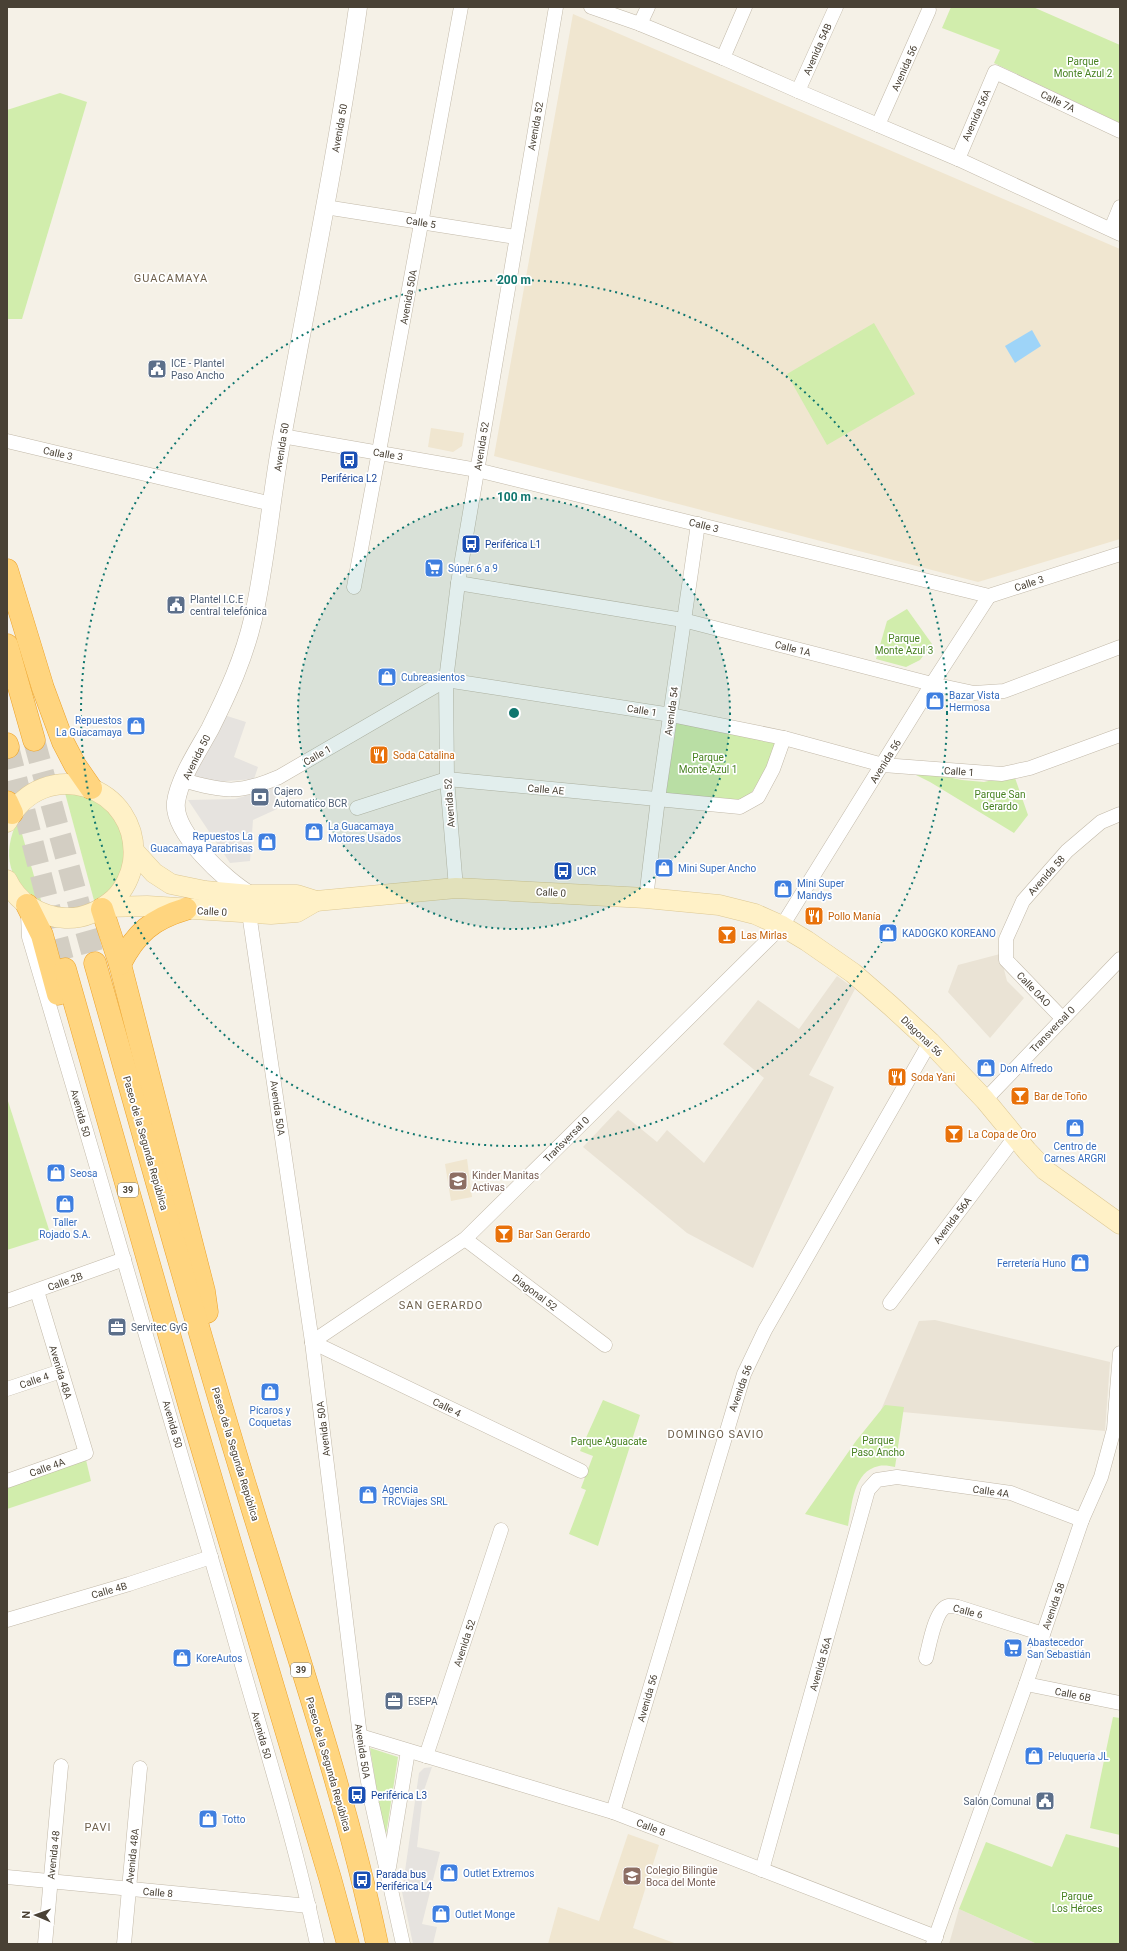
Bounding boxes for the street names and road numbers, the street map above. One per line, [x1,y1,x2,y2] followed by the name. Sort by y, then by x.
[801,22,834,77] street label: Avenida 54B
[889,43,920,93] street label: Avenida 56
[960,87,993,143] street label: Avenida 56A
[1039,89,1077,114] street label: Calle 7A
[526,101,545,151] street label: Avenida 52
[330,103,349,153] street label: Avenida 50
[405,215,437,230] street label: Calle 5
[398,268,419,325] street label: Avenida 50A
[472,421,491,471] street label: Avenida 52
[272,422,291,472] street label: Avenida 50
[42,445,74,462] street label: Calle 3
[372,446,404,463] street label: Calle 3
[688,516,720,534] street label: Calle 3
[1013,574,1045,593] street label: Calle 3
[774,639,812,658] street label: Calle 1A
[663,686,680,736] street label: Avenida 54
[626,703,658,718] street label: Calle 1
[180,733,213,782] street label: Avenida 50
[868,737,903,785] street label: Avenida 56
[301,743,333,768] street label: Calle 1
[944,765,974,778] street label: Calle 1
[442,778,457,828] street label: Avenida 52
[527,782,565,797] street label: Calle AE
[1026,853,1067,897] street label: Avenida 58
[536,886,567,899] street label: Calle 0
[197,905,228,918] street label: Calle 0
[1015,970,1053,1009] street label: Calle 0AO
[1028,1004,1077,1055] street label: Transversal 0
[899,1014,945,1059] street label: Diagonal 56
[121,1075,170,1212] street label: Paseo de la Segunda República
[268,1080,287,1137] street label: Avenida 50A
[68,1088,93,1139] street label: Avenida 50
[541,1114,592,1164] street label: Transversal 0
[118,1183,138,1197] road number: 39
[931,1194,974,1246] street label: Avenida 56A
[46,1270,84,1293] street label: Calle 2B
[510,1272,559,1313] street label: Diagonal 52
[47,1344,74,1401] street label: Avenida 48A
[727,1363,754,1413] street label: Avenida 56
[18,1370,51,1391] street label: Calle 4
[210,1386,261,1522] street label: Paseo de la Segunda República
[431,1396,463,1419] street label: Calle 4
[160,1399,185,1450] street label: Avenida 50
[315,1400,332,1457] street label: Avenida 50A
[28,1456,67,1479] street label: Calle 4A
[972,1483,1010,1500] street label: Calle 4A
[90,1580,128,1601] street label: Calle 4B
[1040,1581,1067,1631] street label: Avenida 58
[952,1602,984,1621] street label: Calle 6
[452,1618,477,1668] street label: Avenida 52
[808,1635,834,1692] street label: Avenida 56A
[291,1663,311,1677] road number: 39
[635,1673,660,1723] street label: Avenida 56
[1054,1686,1092,1703] street label: Calle 6B
[304,1696,353,1833] street label: Paseo de la Segunda República
[249,1710,274,1761] street label: Avenida 50
[353,1723,372,1780] street label: Avenida 50A
[635,1817,667,1838] street label: Calle 8
[124,1827,141,1884] street label: Avenida 48A
[45,1830,62,1880] street label: Avenida 48
[142,1886,174,1899] street label: Calle 8

